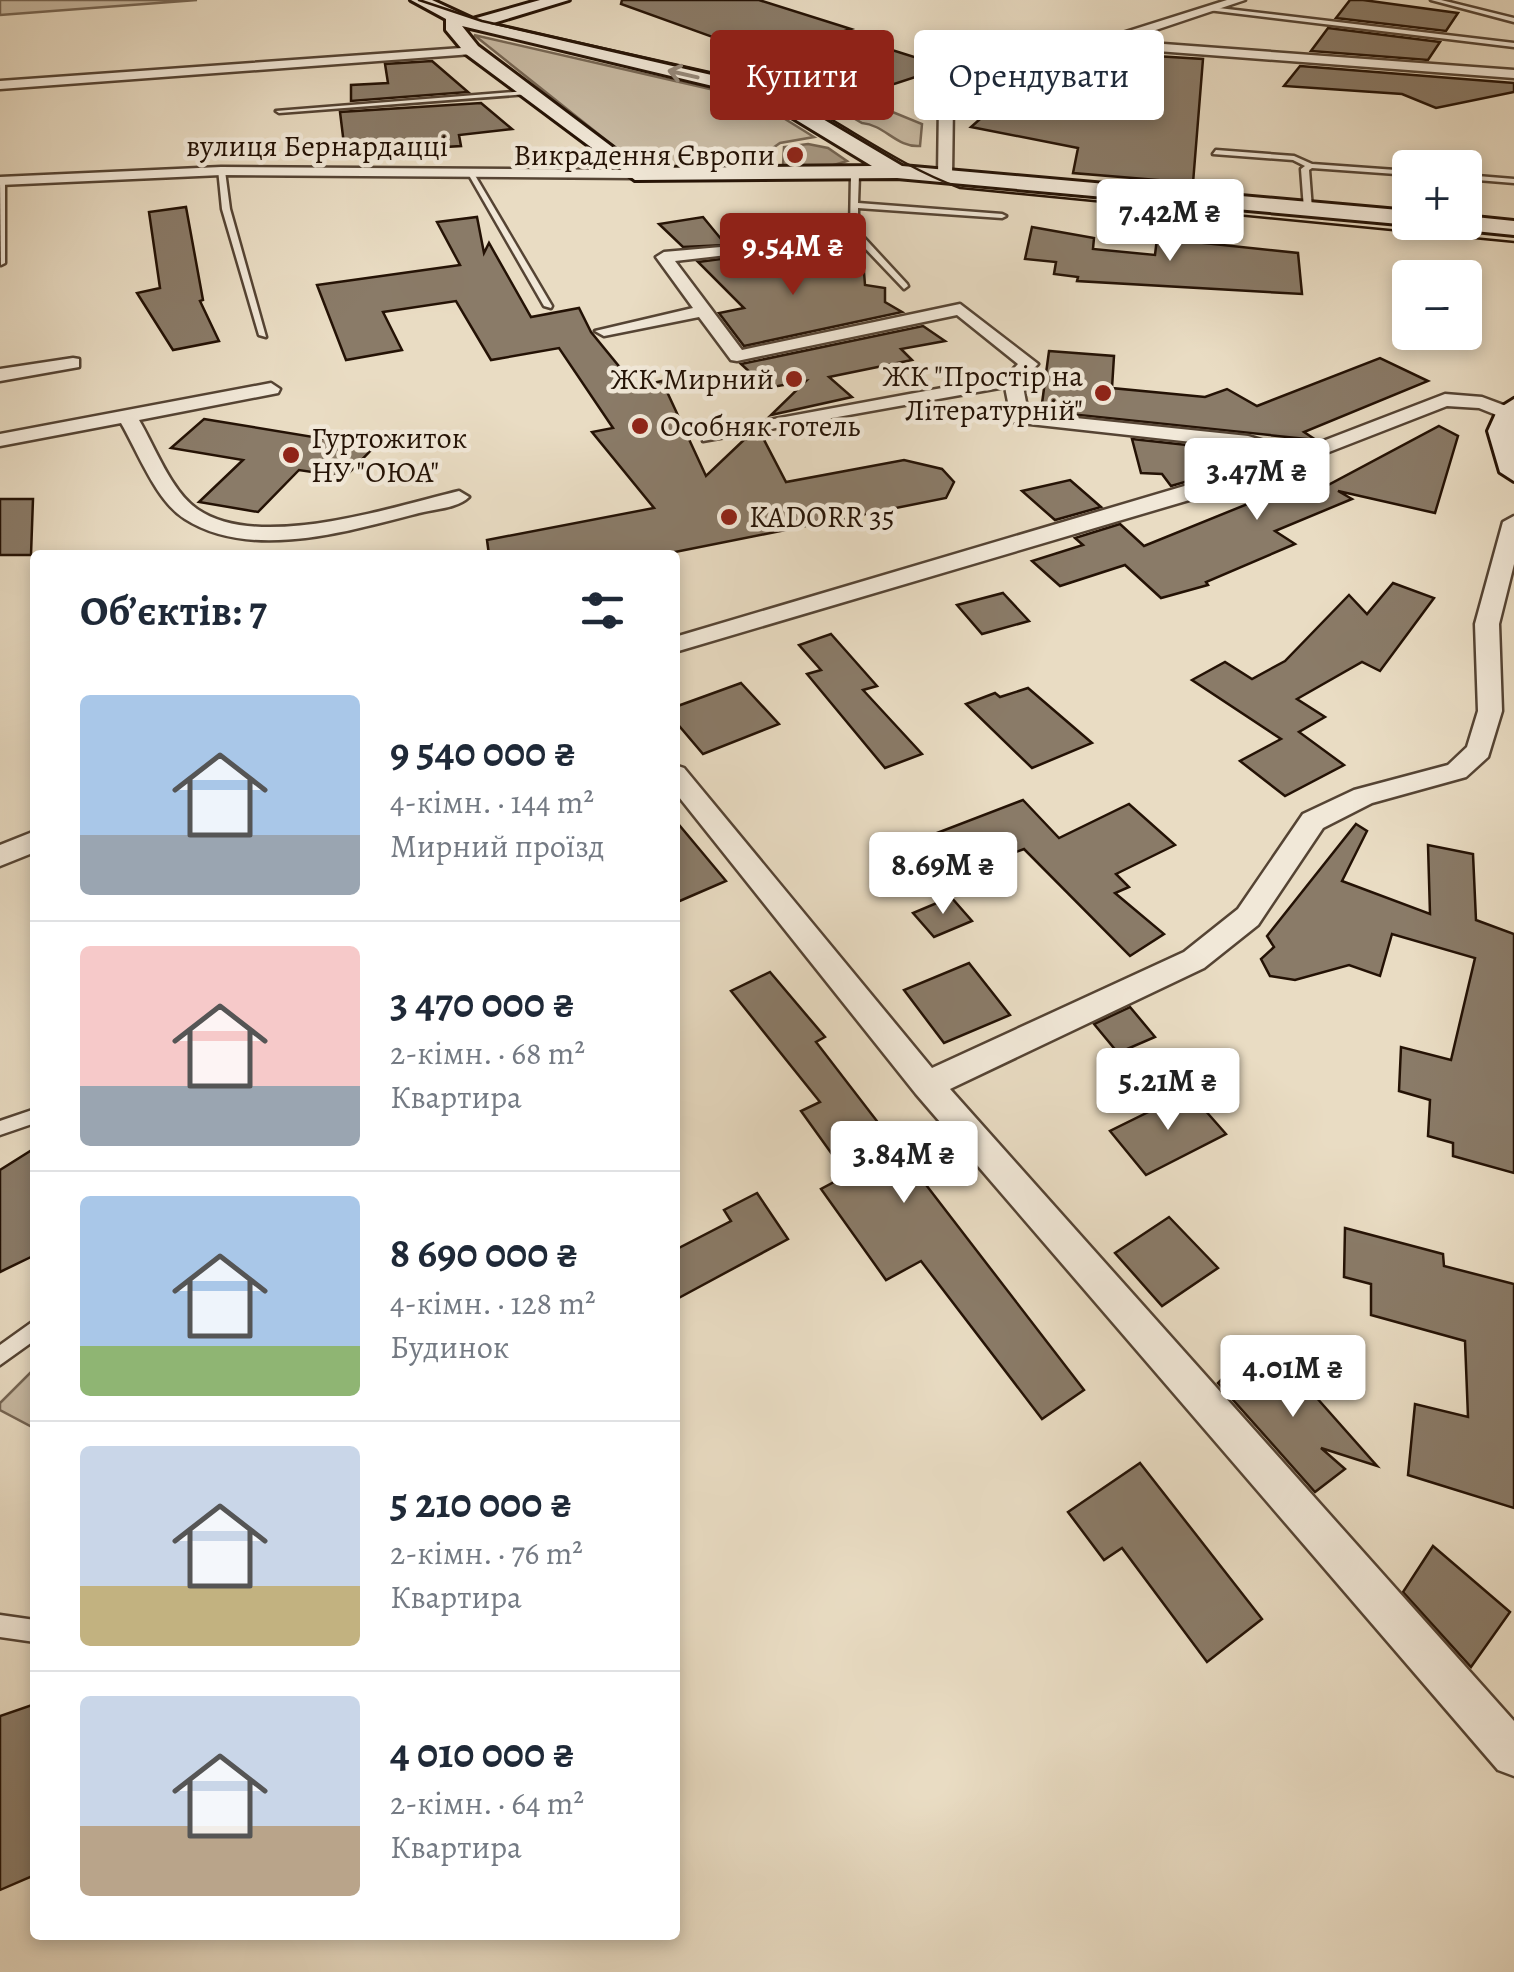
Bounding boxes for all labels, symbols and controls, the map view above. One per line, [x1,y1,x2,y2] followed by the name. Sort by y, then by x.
[710,30,894,120] chip: Купити
[914,30,1164,120] chip: Орендувати
[668,64,700,82] one-way arrow
[186,126,448,166] street label: вулиця Бернардацці
[513,135,775,175] place label: Викрадення Європи
[784,144,806,166] marker: Викрадення Європи
[1392,150,1482,350] map controls
[1392,150,1482,240] button: +
[1078,179,1262,264] pin: 7.42M ₴
[1119,189,1221,233] text: 7.42M ₴
[701,213,885,298] pin: 9.54M ₴
[742,223,844,267] text: 9.54M ₴
[1392,260,1482,350] button: −
[882,356,1083,430] place label: ЖК "Простір на Літературній"
[610,359,774,399] place label: ЖК Мирний
[783,368,805,390] marker: ЖК Мирний
[1092,382,1114,404] marker: ЖК "Простір на Літературній"
[660,406,860,446] place label: Особняк готель
[629,415,651,437] marker: Особняк готель
[311,418,467,492] place label: Гуртожиток НУ "ОЮА"
[1165,438,1349,523] pin: 3.47M ₴
[280,444,302,466] marker: Гуртожиток НУ "ОЮА"
[1207,448,1307,492] text: 3.47M ₴
[749,497,895,537] place label: KADORR 35
[718,506,740,528] marker: KADORR 35
[80,582,267,639] text: Об’єктів: 7
[575,583,630,638] icon: filters
[390,723,576,780] text: 9 540 000 ₴
[160,735,280,855] icon: home
[390,780,594,824] text: 4-кімн. · 144 m²
[390,824,605,868] text: Мирний проїзд
[851,832,1035,917] pin: 8.69M ₴
[891,842,995,886] text: 8.69M ₴
[390,974,575,1031] text: 3 470 000 ₴
[160,986,280,1106] icon: home
[390,1031,585,1075] text: 2-кімн. · 68 m²
[1076,1048,1260,1133] pin: 5.21M ₴
[1118,1058,1218,1102] text: 5.21M ₴
[390,1075,522,1119] text: Квартира
[812,1121,996,1206] pin: 3.84M ₴
[853,1131,955,1175] text: 3.84M ₴
[390,1224,578,1281] text: 8 690 000 ₴
[160,1236,280,1356] icon: home
[390,1281,596,1325] text: 4-кімн. · 128 m²
[390,1325,509,1369] text: Будинок
[1201,1335,1385,1420] pin: 4.01M ₴
[1242,1345,1344,1389] text: 4.01M ₴
[390,1474,572,1531] text: 5 210 000 ₴
[160,1486,280,1606] icon: home
[390,1531,583,1575] text: 2-кімн. · 76 m²
[390,1575,522,1619] text: Квартира
[390,1724,575,1781] text: 4 010 000 ₴
[160,1736,280,1856] icon: home
[390,1781,584,1825] text: 2-кімн. · 64 m²
[390,1825,522,1869] text: Квартира

